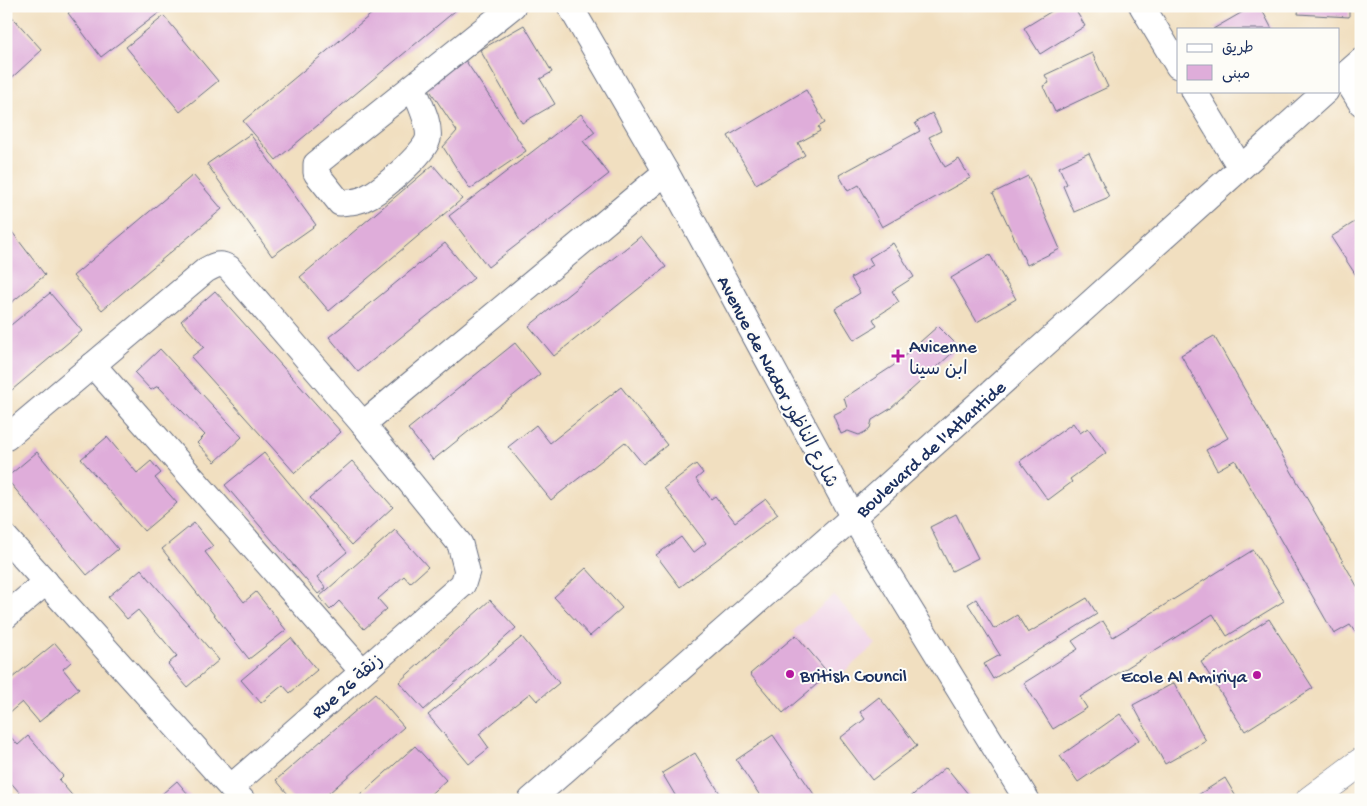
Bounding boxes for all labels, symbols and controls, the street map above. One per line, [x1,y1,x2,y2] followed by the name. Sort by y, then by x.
[1177,28,1340,92] legend
[1222,40,1254,58] text: طريق
[1222,66,1250,84] text: مبنى
[710,273,842,492] street label: Avenue de Nador شارع الناظور
[909,337,977,382] place label: Avicenne ابن سينا
[891,349,905,363] marker: Avicenne ابن سينا
[852,377,1012,525] street label: Boulevard de l'Atlantide
[308,650,389,725] street label: Rue 26 زنقة
[799,666,907,689] place label: British Council
[1121,667,1248,690] place label: Ecole Al Amiriya
[784,668,796,680] marker: British Council
[1251,669,1263,681] marker: Ecole Al Amiriya

